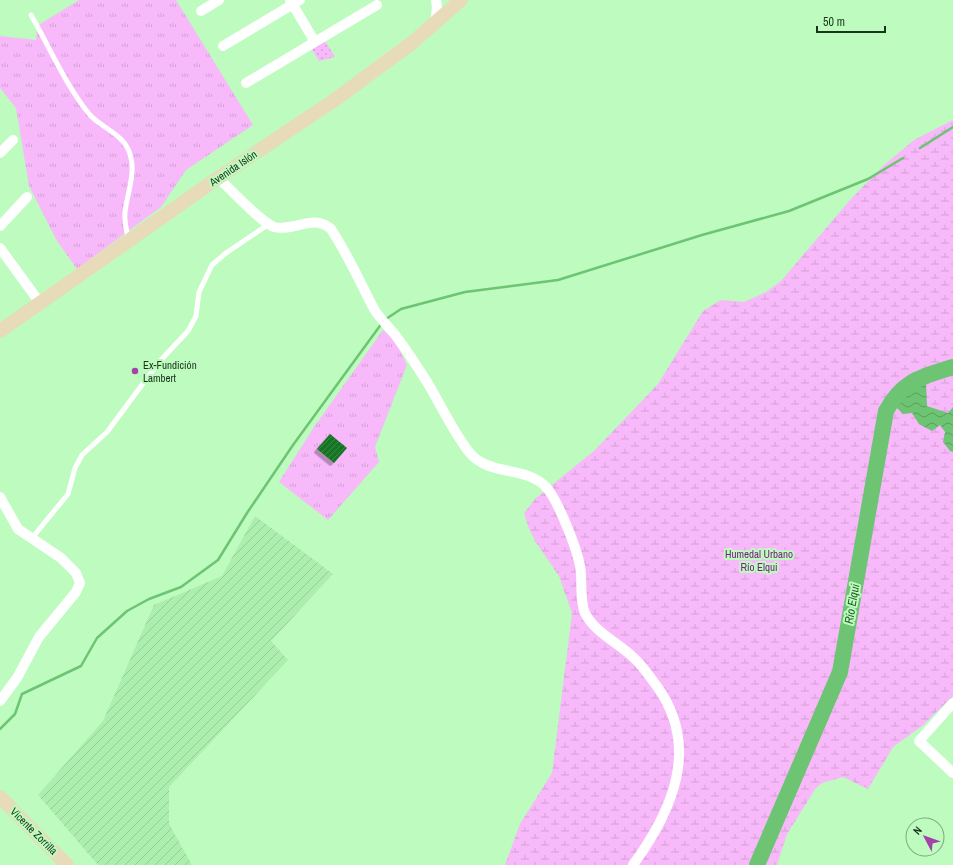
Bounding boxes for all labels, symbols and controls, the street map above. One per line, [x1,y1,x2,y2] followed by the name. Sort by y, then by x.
[817,8,885,34] scale bar
[823,14,845,30] text: 50 m
[206,147,260,190] street label: Avenida Islón
[143,358,197,385] place label: Ex-Fundición Lambert
[130,366,140,376] marker: Ex-Fundición Lambert
[725,547,793,574] park label: Humedal Urbano Río Elqui
[841,582,863,625] water label: Río Elqui
[7,804,61,858] street label: Vicente Zorrilla
[905,817,945,857] north arrow
[910,823,925,837] text: N

